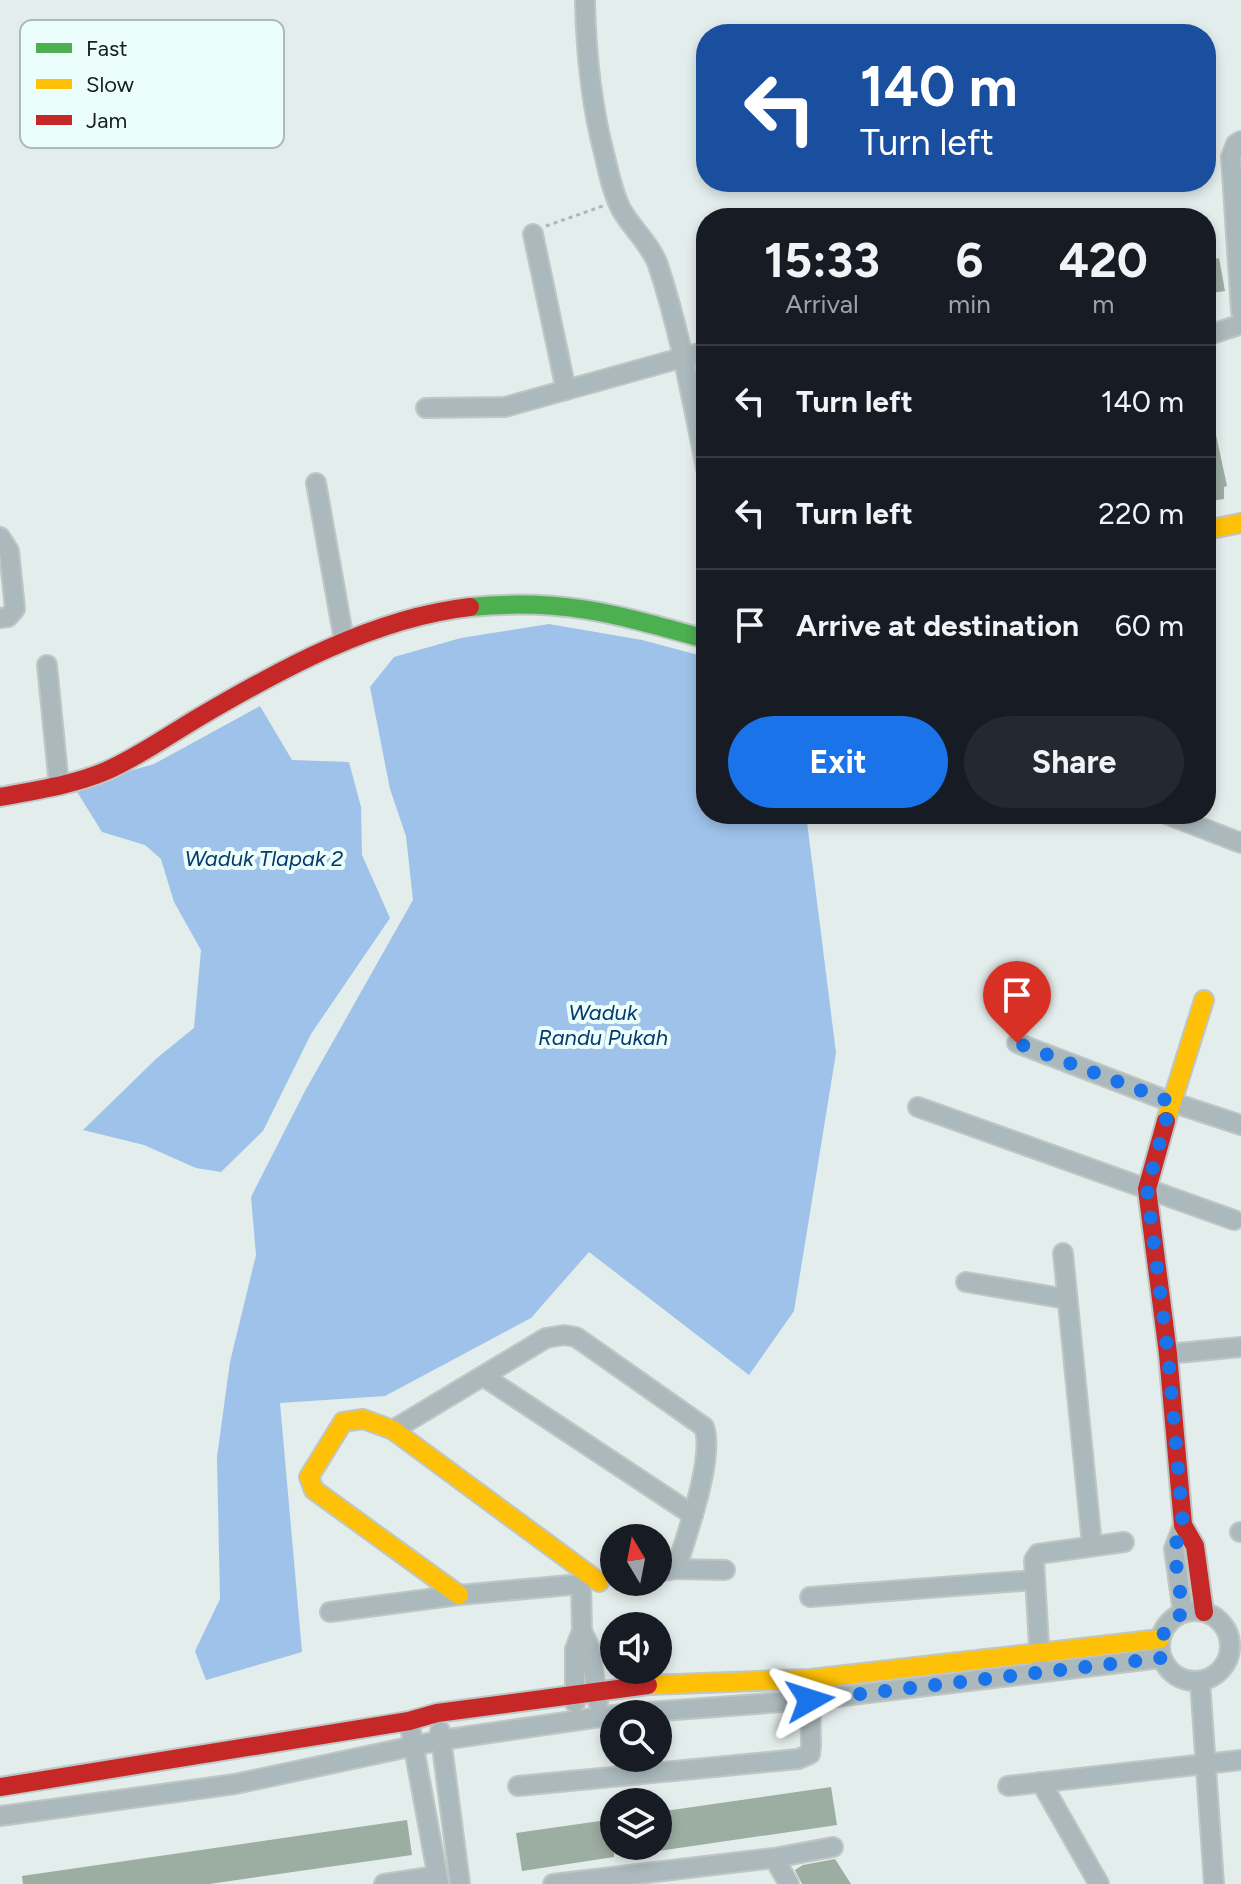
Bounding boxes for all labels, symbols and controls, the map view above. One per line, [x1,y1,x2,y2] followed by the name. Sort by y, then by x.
[20,20,284,148] legend
[86,35,128,62] text: Fast
[860,53,1018,120] text: 140 m
[728,56,832,160] icon: left
[86,71,135,98] text: Slow
[86,107,127,134] text: Jam
[860,121,994,164] text: Turn left
[764,231,880,289] text: 15:33
[955,231,983,289] text: 6
[1059,231,1148,289] text: 420
[785,288,859,320] text: Arrival
[948,288,991,320] text: min
[1092,288,1114,320] text: m
[728,379,772,423] icon: left
[796,383,913,420] text: Turn left
[1101,383,1184,420] text: 140 m
[728,491,772,535] icon: left
[796,495,913,532] text: Turn left
[1098,495,1184,532] text: 220 m
[728,603,772,647] icon: arrive
[796,607,1079,644] text: Arrive at destination
[1115,607,1184,644] text: 60 m
[728,716,948,808] button: Exit
[964,716,1184,808] button: Share
[185,845,343,872] water label: Waduk Tlapak 2
[983,961,1051,1043] pin
[995,973,1039,1017] icon: arrive
[538,999,668,1051] water label: Waduk Randu Pukah
[600,1524,672,1596] north arrow
[600,1524,672,1860] map controls
[600,1612,672,1684] button: sound
[768,1658,852,1742] position arrow
[600,1700,672,1772] button: search
[600,1788,672,1860] button: layers

